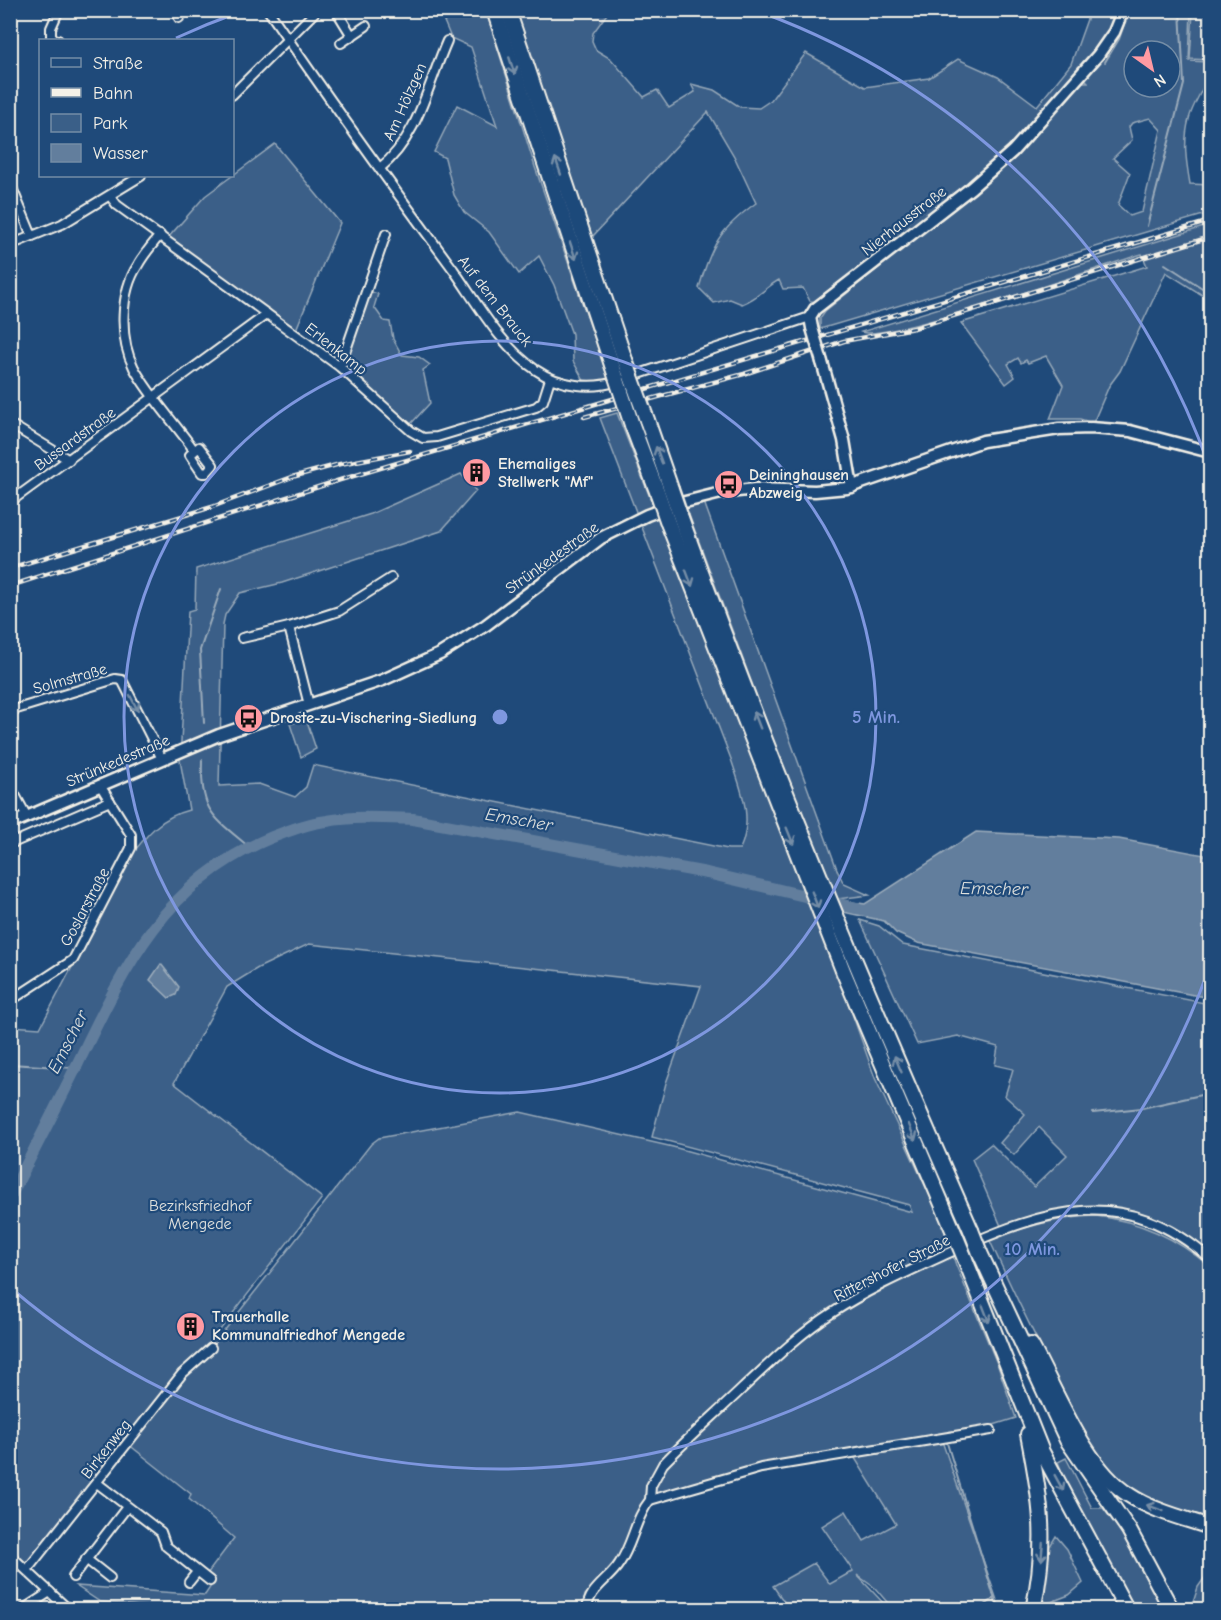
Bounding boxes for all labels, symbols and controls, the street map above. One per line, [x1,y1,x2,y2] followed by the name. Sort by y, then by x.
[39,39,234,177] legend
[1122,39,1182,99] north arrow
[93,53,143,74] text: Straße
[507,56,518,75] one-way arrow
[380,60,430,144] street label: Am Hölzgen
[1150,70,1169,91] text: N
[93,83,133,104] text: Bahn
[93,113,128,134] text: Park
[93,143,149,164] text: Wasser
[551,157,562,176] one-way arrow
[858,182,950,260] street label: Nierhausstraße
[569,241,580,260] one-way arrow
[454,252,536,350] street label: Auf dem Brauck
[301,319,371,379] street label: Erlenkamp
[31,404,119,474] street label: Bussardstraße
[652,446,663,464] one-way arrow
[498,455,593,491] place label: Ehemaliges Stellwerk "Mf"
[461,457,493,489] building icon: Ehemaliges Stellwerk "Mf"
[749,466,849,502] place label: Deininghausen Abzweig
[712,468,744,500] bus stop icon: Deininghausen Abzweig
[502,518,602,598] street label: Strünkedestraße
[684,568,695,586] one-way arrow
[31,660,109,698] street label: Solmstraße
[129,693,140,711] one-way arrow
[233,702,265,734] bus stop icon: Droste-zu-Vischering-Siedlung
[490,707,510,727] centre of rings
[852,707,900,728] text: 5 Min.
[270,709,477,727] place label: Droste-zu-Vischering-Siedlung
[751,712,762,730] one-way arrow
[64,731,172,791] street label: Strünkedestraße
[484,804,555,836] water label: Emscher
[785,826,796,845] one-way arrow
[57,865,113,949] street label: Goslarstraße
[960,878,1029,900] water label: Emscher
[810,890,821,908] one-way arrow
[43,1006,93,1077] water label: Emscher
[892,1055,903,1073] one-way arrow
[907,1122,918,1140] one-way arrow
[149,1197,252,1233] park label: Bezirksfriedhof Mengede
[831,1231,953,1305] street label: Rittershofer Straße
[1004,1239,1060,1260] text: 10 Min.
[982,1304,993,1323] one-way arrow
[212,1308,405,1344] place label: Trauerhalle Kommunalfriedhof Mengede
[175,1310,207,1342] building icon: Trauerhalle Kommunalfriedhof Mengede
[77,1416,135,1482] street label: Birkenweg
[1054,1473,1065,1491] one-way arrow
[1146,1501,1165,1512] one-way arrow
[1036,1542,1047,1561] one-way arrow

